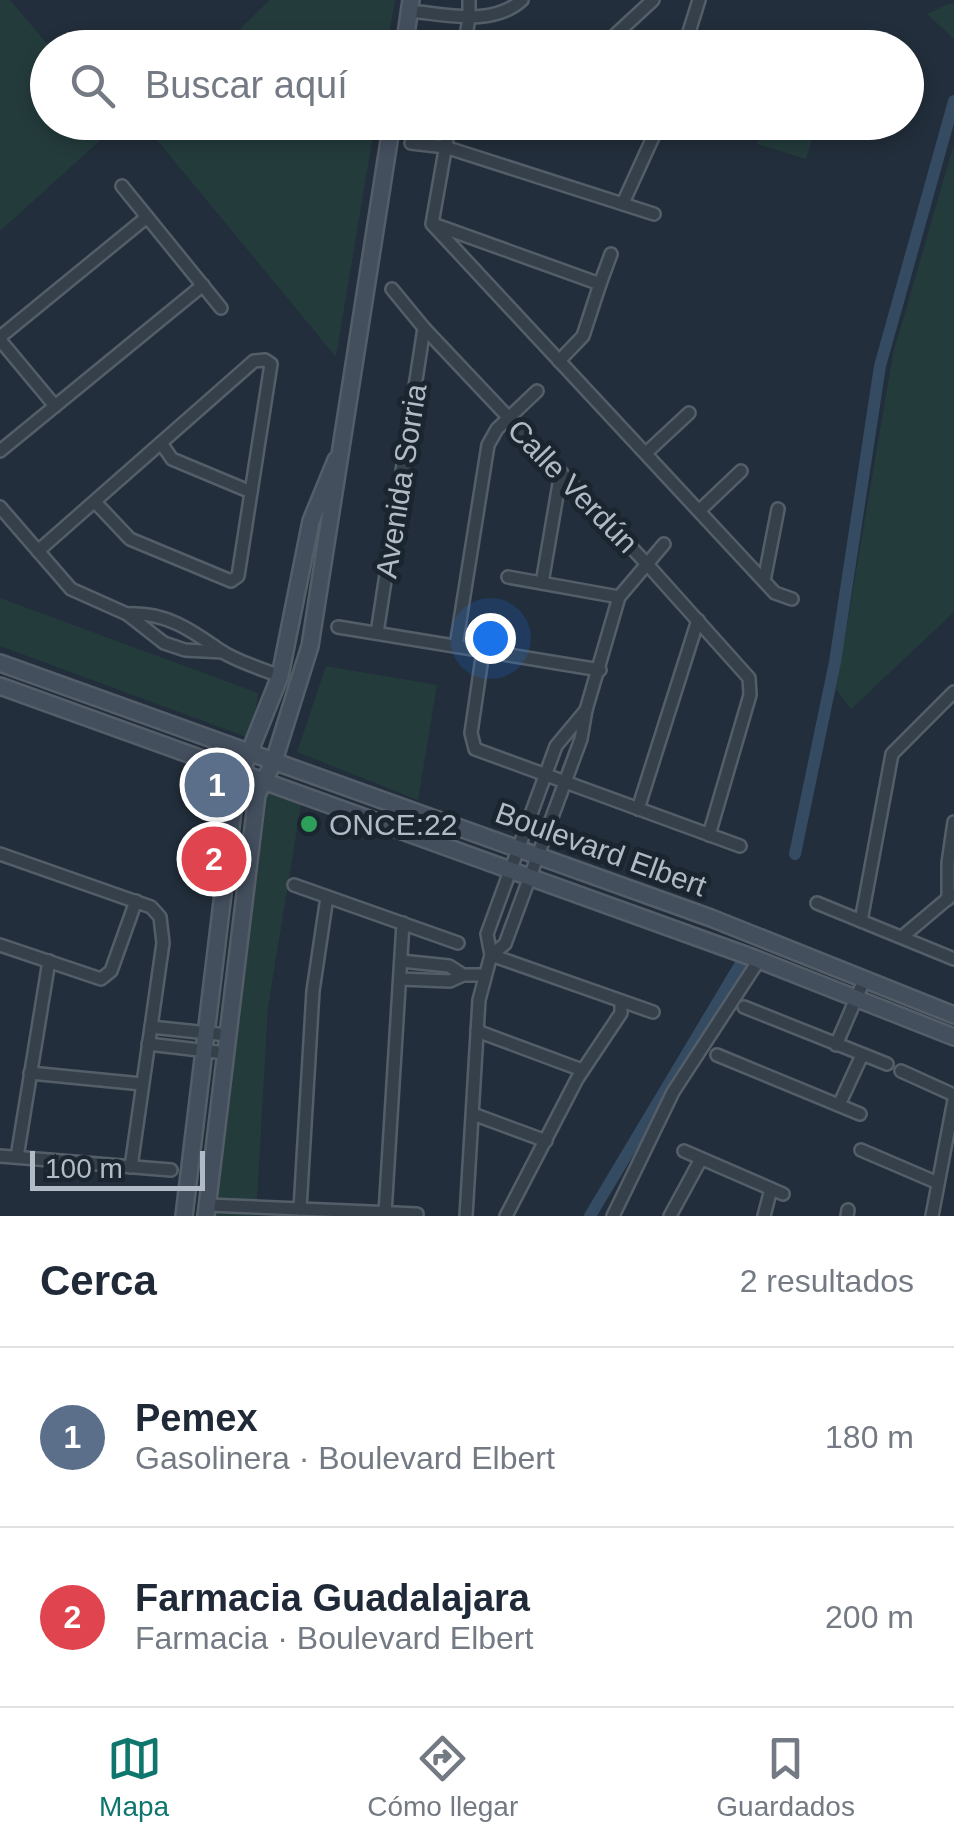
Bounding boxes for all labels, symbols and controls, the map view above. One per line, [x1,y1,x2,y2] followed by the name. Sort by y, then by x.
[30,30,924,140] search box
[65,58,120,113] icon: search
[145,64,348,106] text: Buscar aquí
[369,381,433,580] street label: Avenida Sorria
[501,413,645,559] street label: Calle Verdún
[465,613,516,664] your location
[184,748,250,822] pin: 1
[491,796,711,903] street label: Boulevard Elbert
[329,808,457,841] place label: ONCE:22
[298,813,320,835] marker: ONCE:22
[182,822,246,896] pin: 2
[30,1146,205,1190] scale bar
[45,1153,123,1184] text: 100 m
[40,1257,157,1304] text: Cerca
[740,1263,914,1299] text: 2 resultados
[135,1397,258,1439] text: Pemex
[64,1419,81,1455] text: 1
[825,1419,914,1455] text: 180 m
[135,1440,555,1476] text: Gasolinera · Boulevard Elbert
[135,1577,530,1619] text: Farmacia Guadalajara
[64,1599,81,1635] text: 2
[825,1599,914,1635] text: 200 m
[135,1620,533,1656] text: Farmacia · Boulevard Elbert
[99,1731,169,1823] tab: Mapa
[367,1731,518,1823] tab: Cómo llegar
[716,1731,855,1823] tab: Guardados

